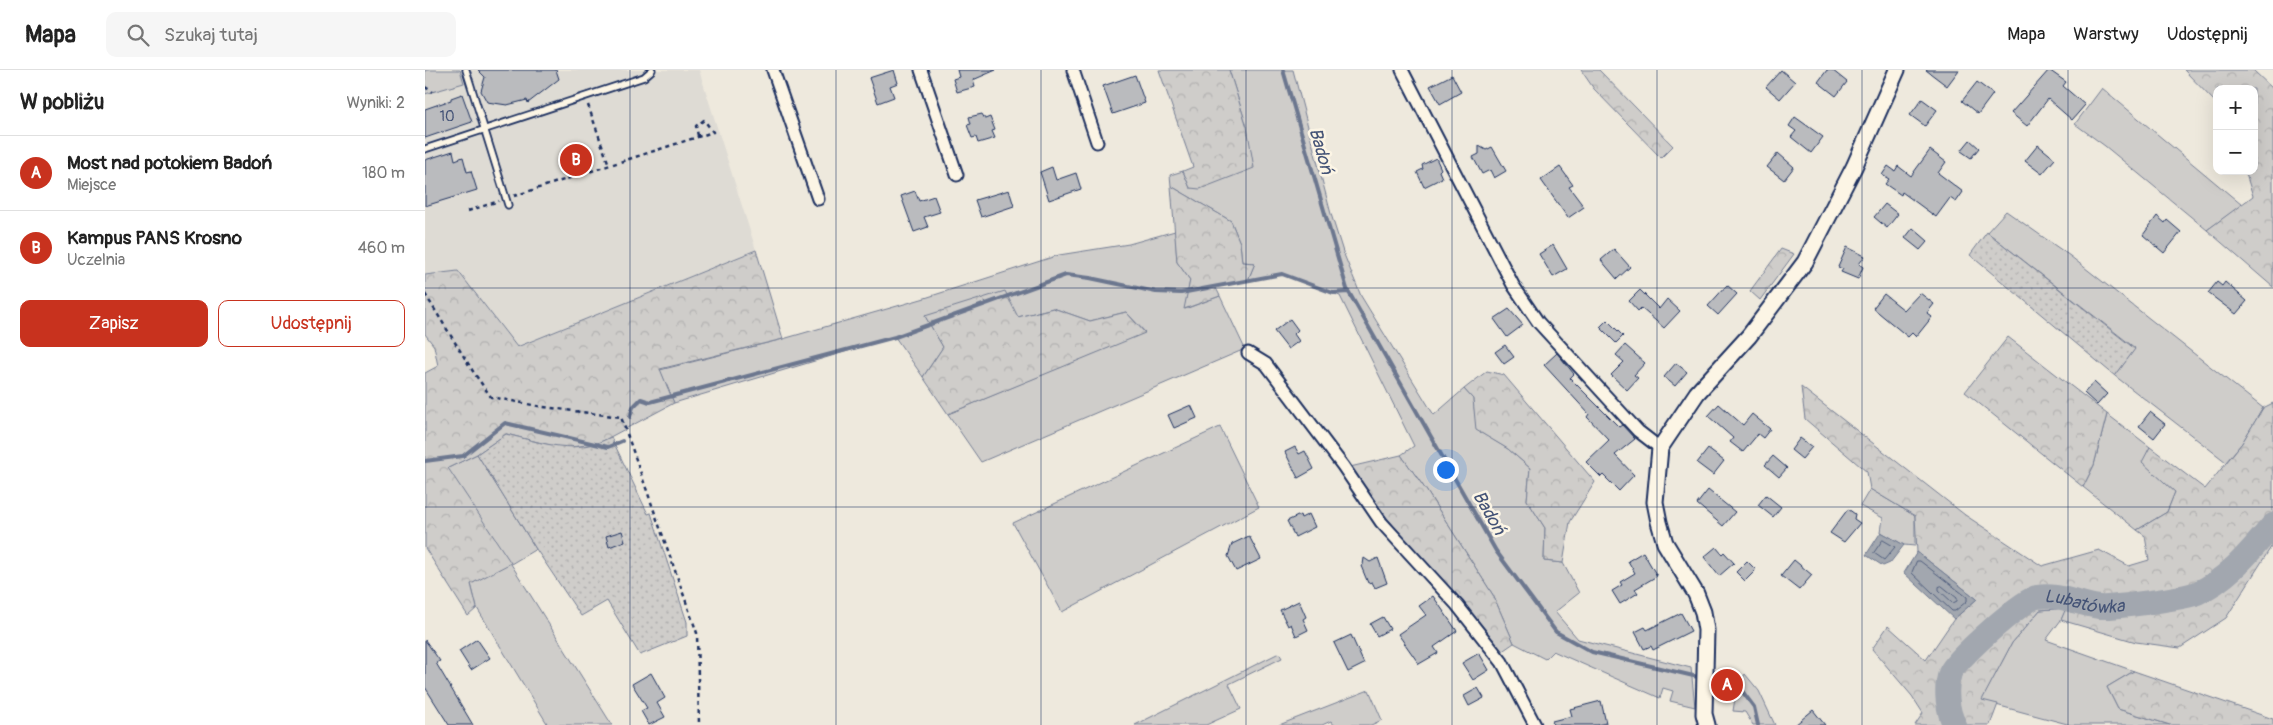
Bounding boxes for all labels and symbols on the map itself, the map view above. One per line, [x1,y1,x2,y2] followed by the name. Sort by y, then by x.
[439,108,455,125] house number: 10
[1303,125,1339,177] water label: Badoń
[560,141,592,179] pin: B
[1433,457,1459,483] your location
[1467,487,1511,540] water label: Badoń
[2044,585,2127,619] water label: Lubatówka
[1711,666,1743,704] pin: A

